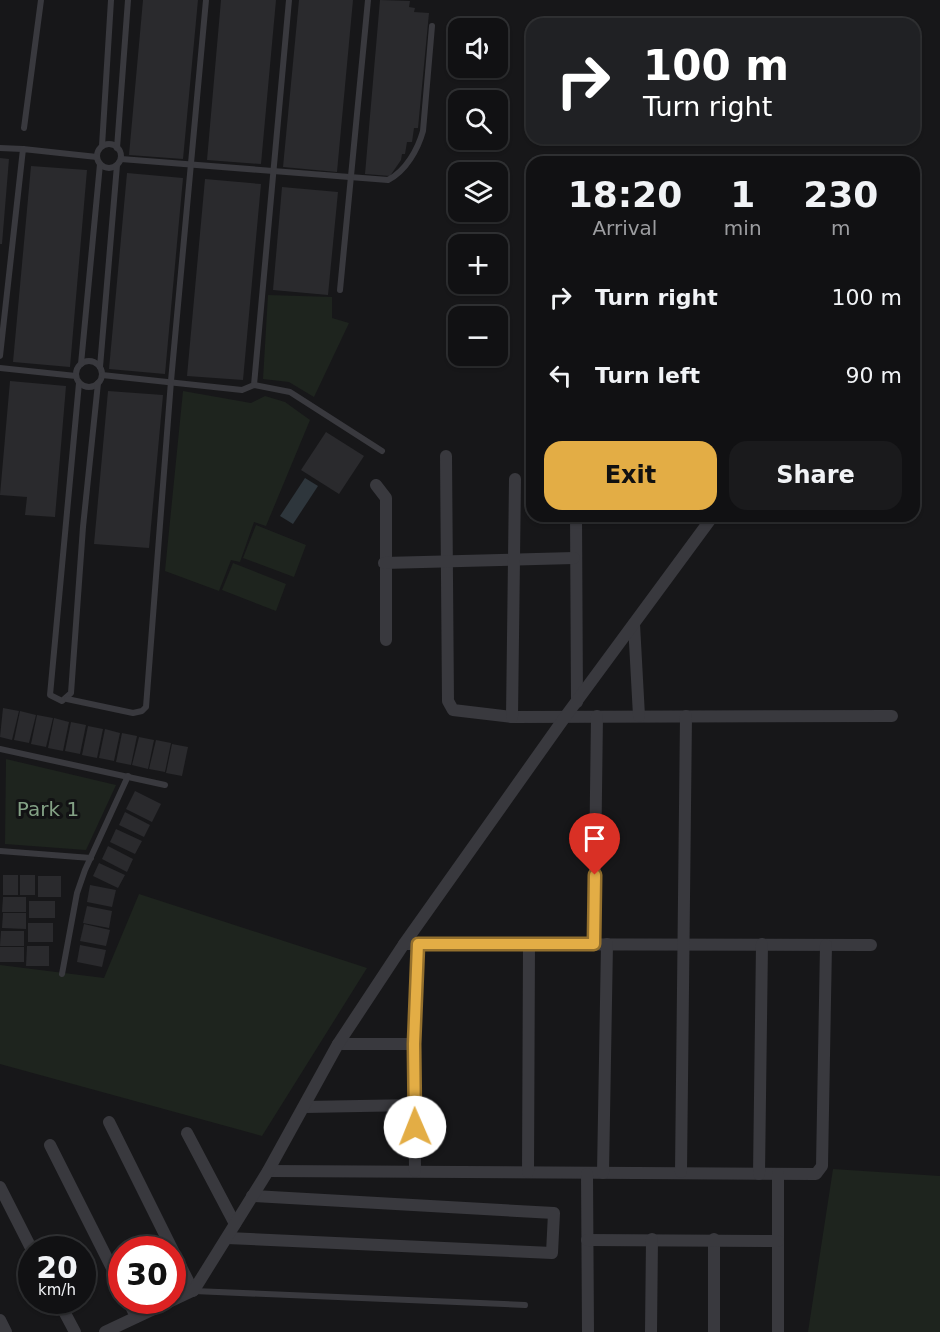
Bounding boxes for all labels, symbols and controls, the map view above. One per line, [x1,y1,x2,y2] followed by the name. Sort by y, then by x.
[448,18,508,366] map controls
[448,18,508,78] button: sound
[643,41,789,90] text: 100 m
[544,42,622,120] icon: right
[448,90,508,150] button: search
[643,91,772,122] text: Turn right
[448,162,508,222] button: layers
[568,174,682,215] text: 18:20
[730,174,755,215] text: 1
[803,174,878,215] text: 230
[592,216,657,240] text: Arrival
[724,216,762,240] text: min
[831,216,851,240] text: m
[448,234,508,294] button: +
[544,281,577,314] icon: right
[595,285,718,310] text: Turn right
[832,285,902,310] text: 100 m
[448,306,508,366] button: −
[544,359,577,392] icon: left
[595,363,700,388] text: Turn left
[846,363,902,388] text: 90 m
[544,441,717,510] button: Exit
[729,441,902,510] button: Share
[17,797,79,821] park label: Park 1
[569,813,620,875] pin
[578,822,611,855] icon: arrive
[383,1095,447,1159] position arrow
[108,1236,186,1314] speed limit sign: 30
[36,1250,78,1285] text: 20
[38,1281,76,1299] text: km/h

